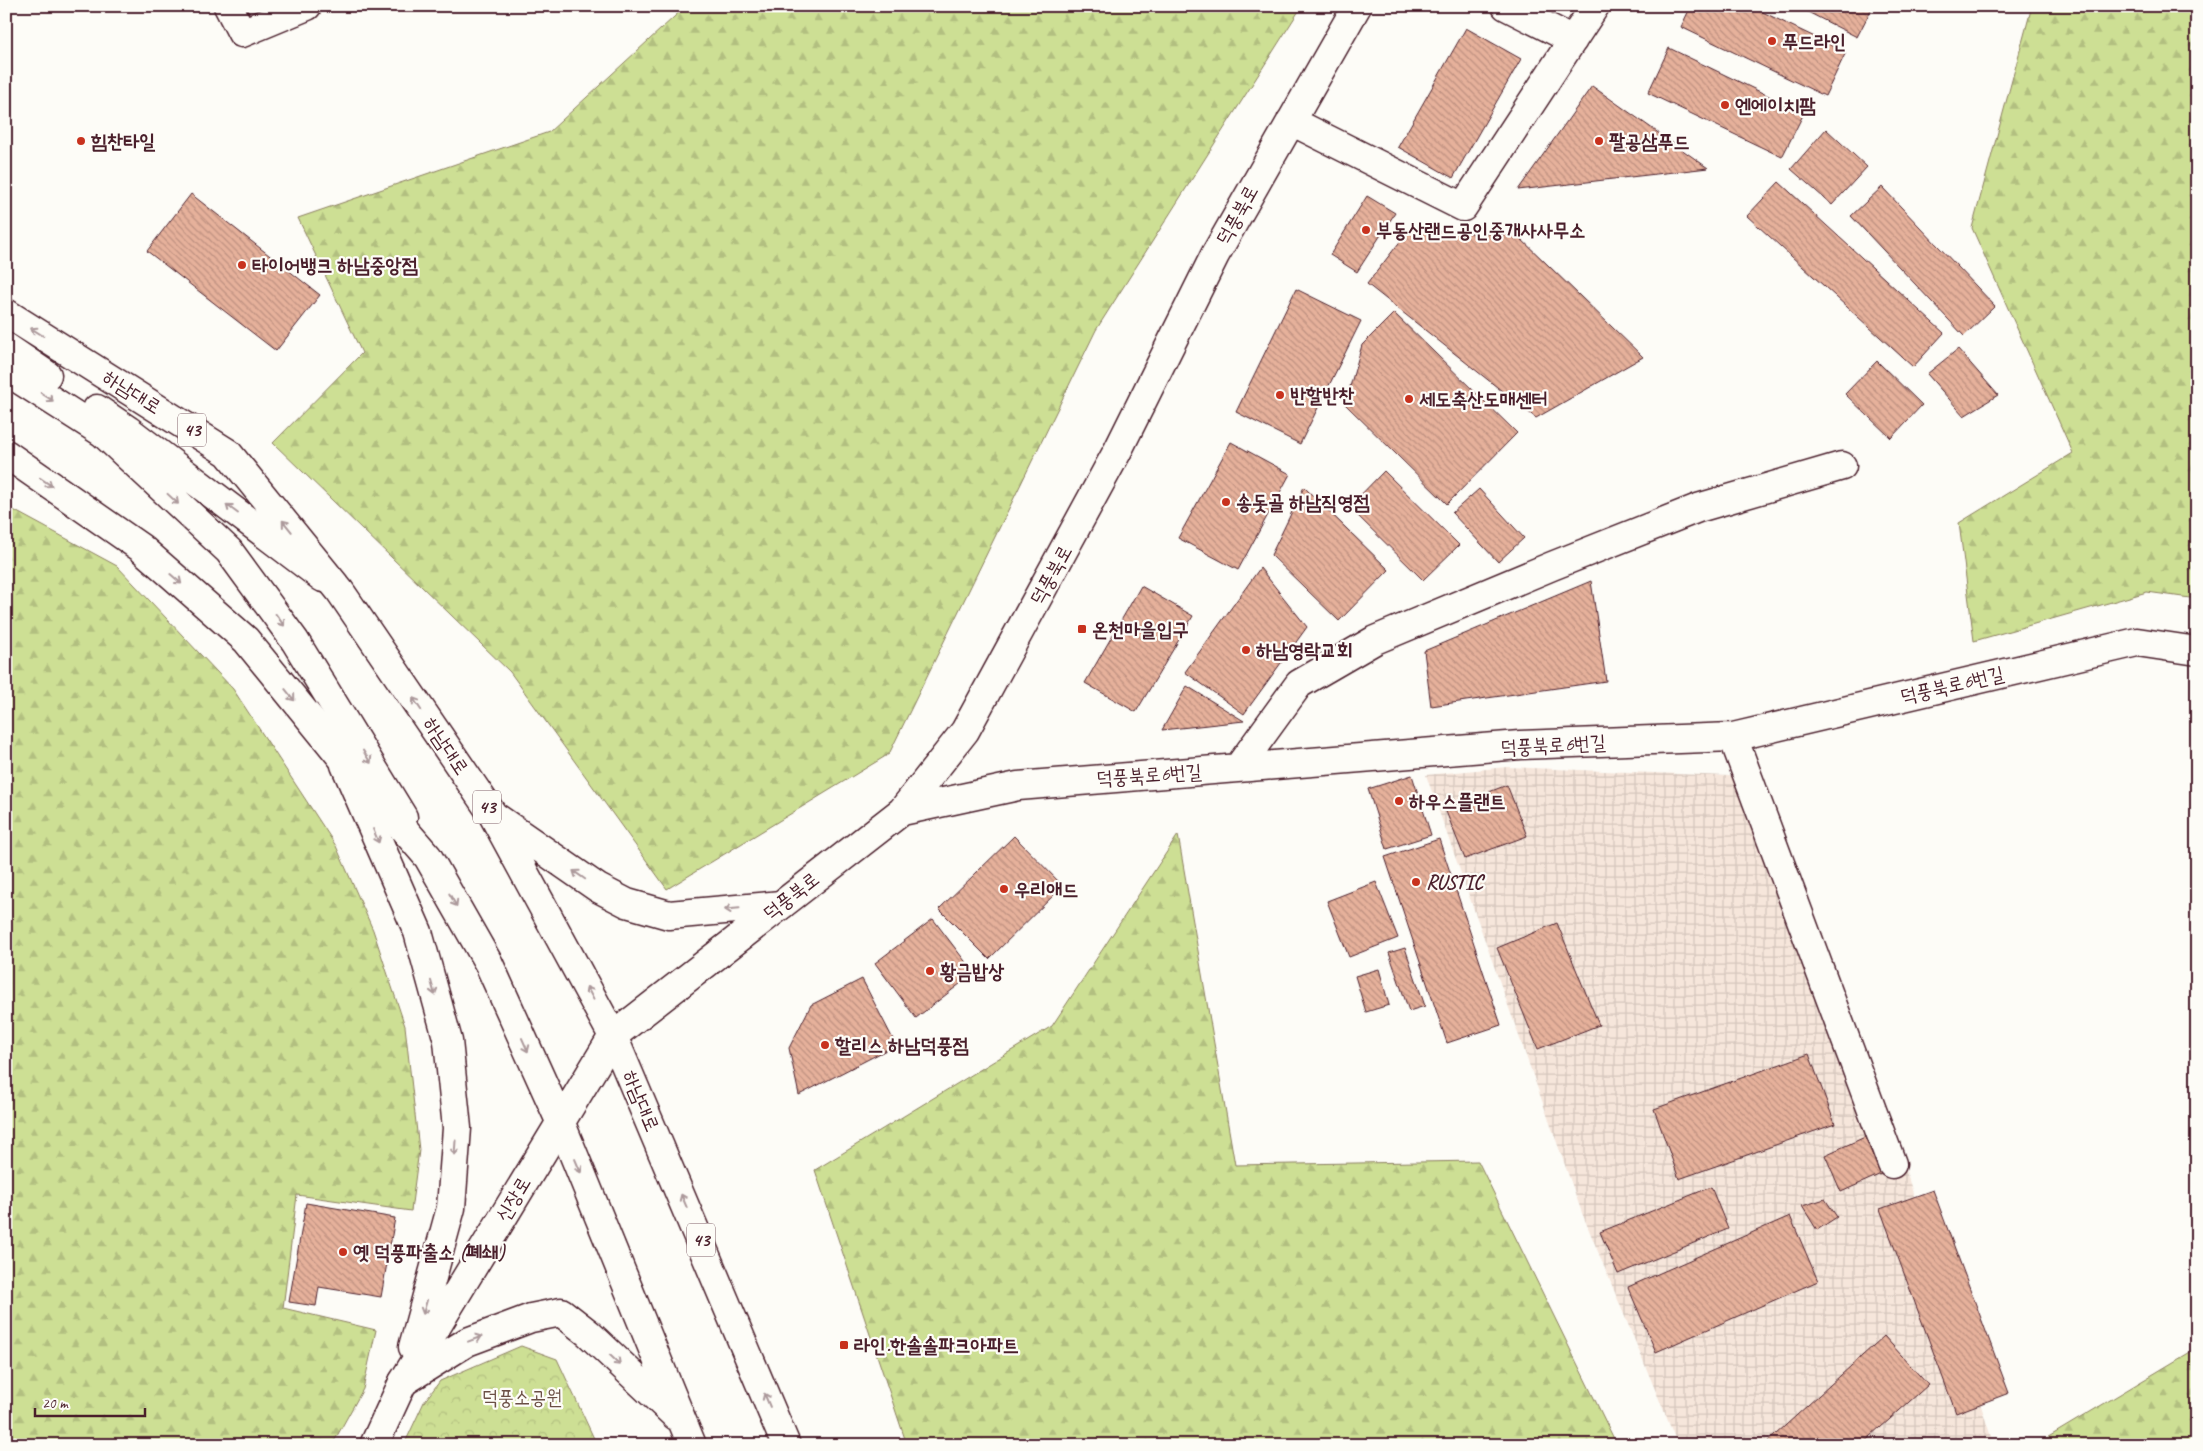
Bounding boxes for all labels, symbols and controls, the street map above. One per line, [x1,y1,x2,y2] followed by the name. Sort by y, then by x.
[1782,29,1846,54] place label: 푸드라인
[1766,35,1778,47] marker: 푸드라인
[1735,93,1815,118] place label: 엔에이치팜
[1719,99,1731,111] marker: 엔에이치팜
[91,129,155,154] place label: 힘찬타일
[1609,129,1689,154] place label: 팔공삼푸드
[75,135,87,147] marker: 힘찬타일
[1593,135,1605,147] marker: 팔공삼푸드
[1210,181,1264,249] street label: 덕풍북로
[1376,218,1585,243] place label: 부동산랜드공인중개사사무소
[1360,224,1372,236] marker: 부동산랜드공인중개사사무소
[252,253,418,278] place label: 타이어뱅크 하남중앙점
[236,259,248,271] marker: 타이어뱅크 하남중앙점
[30,327,44,337] one-way arrow
[98,364,166,420] street label: 하남대로
[1290,383,1354,408] place label: 반할반찬
[1419,387,1548,412] place label: 세도축산도매센터
[1274,389,1286,401] marker: 반할반찬
[40,392,54,402] one-way arrow
[1403,393,1415,405] marker: 세도축산도매센터
[178,414,206,446] road number: 43
[39,477,53,487] one-way arrow
[1236,490,1370,515] place label: 송돗골 하남직영점
[167,493,180,505] one-way arrow
[1220,496,1232,508] marker: 송돗골 하남직영점
[226,503,239,514] one-way arrow
[282,520,293,533] one-way arrow
[1024,541,1078,609] street label: 덕풍북로
[170,574,183,585] one-way arrow
[275,613,285,627] one-way arrow
[1092,617,1189,642] place label: 온천마을입구
[1076,623,1088,635] marker: 온천마을입구
[1256,638,1353,663] place label: 하남영락교회
[1240,644,1252,656] marker: 하남영락교회
[1898,661,2006,709] street label: 덕풍북로6번길
[285,688,296,701] one-way arrow
[412,697,422,711] one-way arrow
[418,712,474,780] street label: 하남대로
[1500,730,1606,760] street label: 덕풍북로6번길
[362,750,372,764] one-way arrow
[1095,759,1203,791] street label: 덕풍북로6번길
[1409,789,1506,814] place label: 하우스플랜트
[473,790,501,824] road number: 43
[1393,795,1405,807] marker: 하우스플랜트
[372,828,381,843] one-way arrow
[758,866,824,926] street label: 덕풍북로
[572,870,586,880] one-way arrow
[1426,870,1485,895] place label: RUSTIC
[1410,876,1422,888] marker: RUSTIC
[1014,877,1078,902] place label: 우리애드
[998,883,1010,895] marker: 우리애드
[448,892,458,906] one-way arrow
[724,904,740,914] one-way arrow
[940,959,1004,984] place label: 황금밥상
[924,965,936,977] marker: 황금밥상
[429,979,439,995] one-way arrow
[585,986,594,1001] one-way arrow
[834,1033,969,1058] place label: 할리스 하남덕풍점
[521,1037,531,1052] one-way arrow
[819,1039,831,1051] marker: 할리스 하남덕풍점
[617,1066,665,1136] street label: 하남대로
[451,1139,460,1155] one-way arrow
[574,1158,584,1173] one-way arrow
[490,1172,536,1226] street label: 신장로
[679,1194,688,1209] one-way arrow
[687,1224,715,1256] road number: 43
[353,1240,506,1265] place label: 옛 덕풍파출소 (폐쇄)
[337,1246,349,1258] marker: 옛 덕풍파출소 (폐쇄)
[419,1298,429,1314] one-way arrow
[854,1333,1019,1358] place label: 라인.한솔솔파크아파트
[467,1334,482,1343] one-way arrow
[838,1339,850,1351] marker: 라인.한솔솔파크아파트
[609,1354,621,1366] one-way arrow
[482,1385,562,1410] park label: 덕풍소공원
[35,1386,145,1418] scale bar
[762,1393,771,1408] one-way arrow
[42,1394,69,1413] text: 20 m

